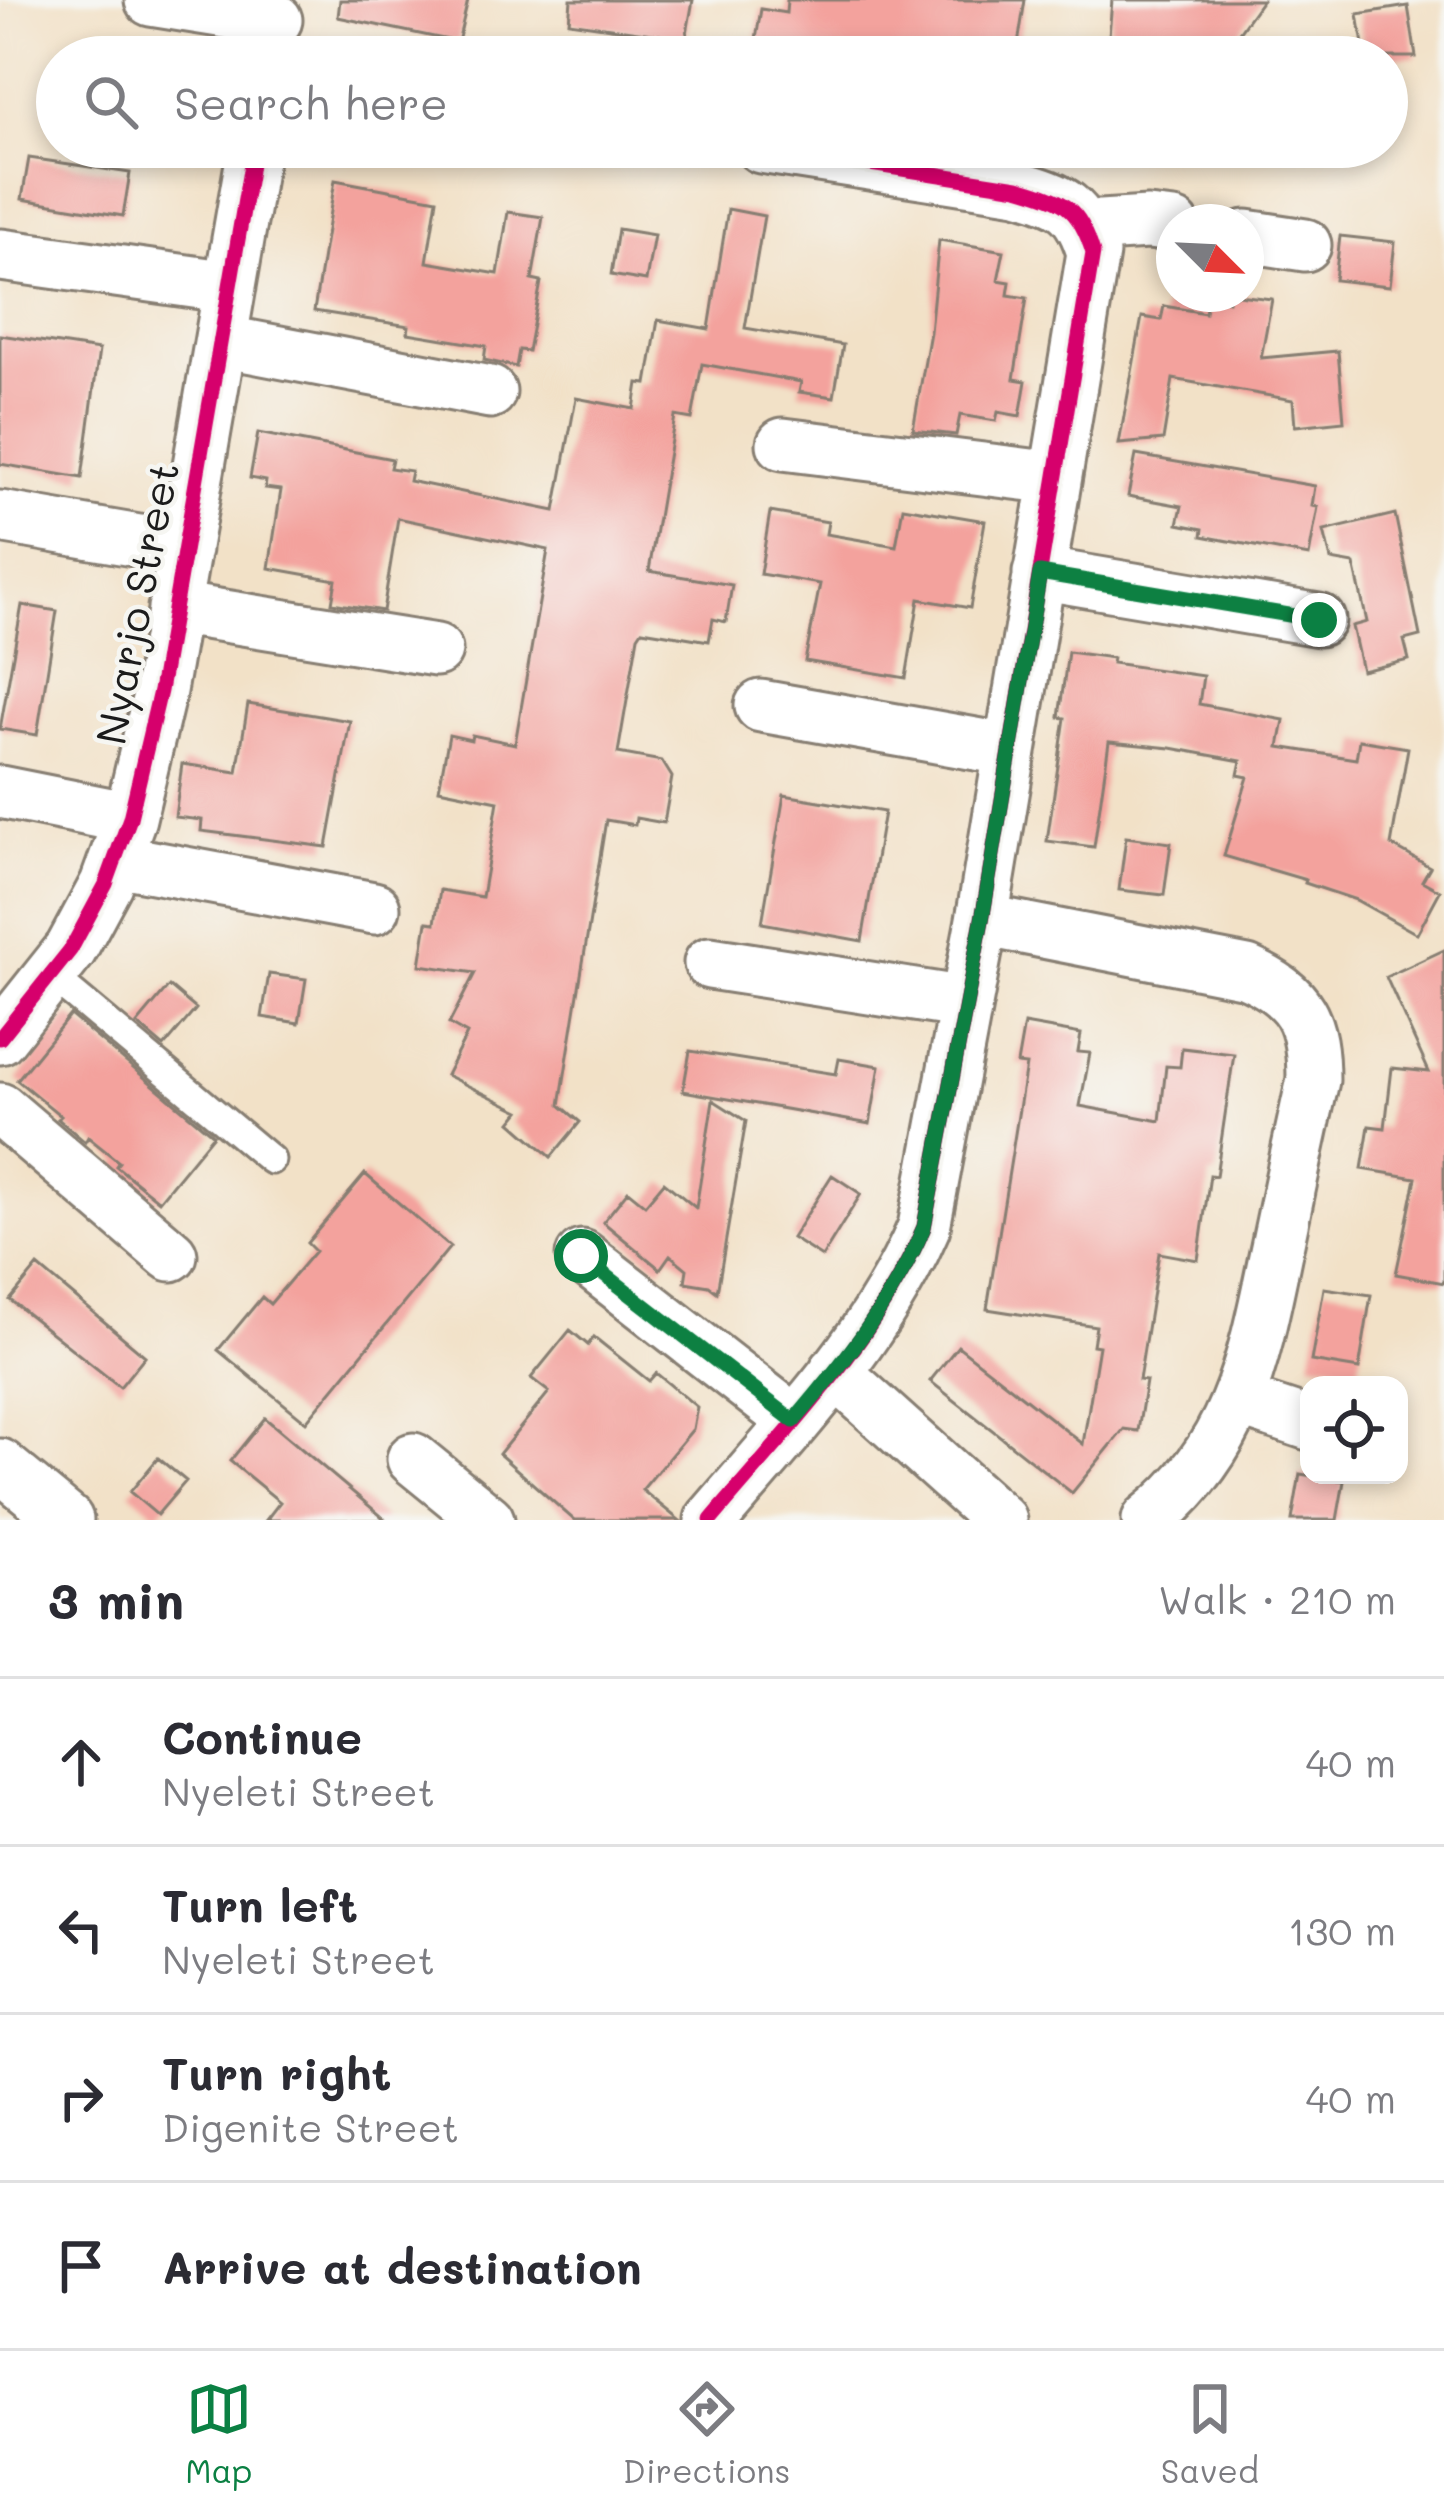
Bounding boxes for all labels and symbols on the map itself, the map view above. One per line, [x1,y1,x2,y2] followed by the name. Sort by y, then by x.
[1156,204,1264,312] north arrow
[82,457,190,749] street label: Nyarjo Street
[1292,593,1346,647] route end
[554,1229,608,1283] route start

